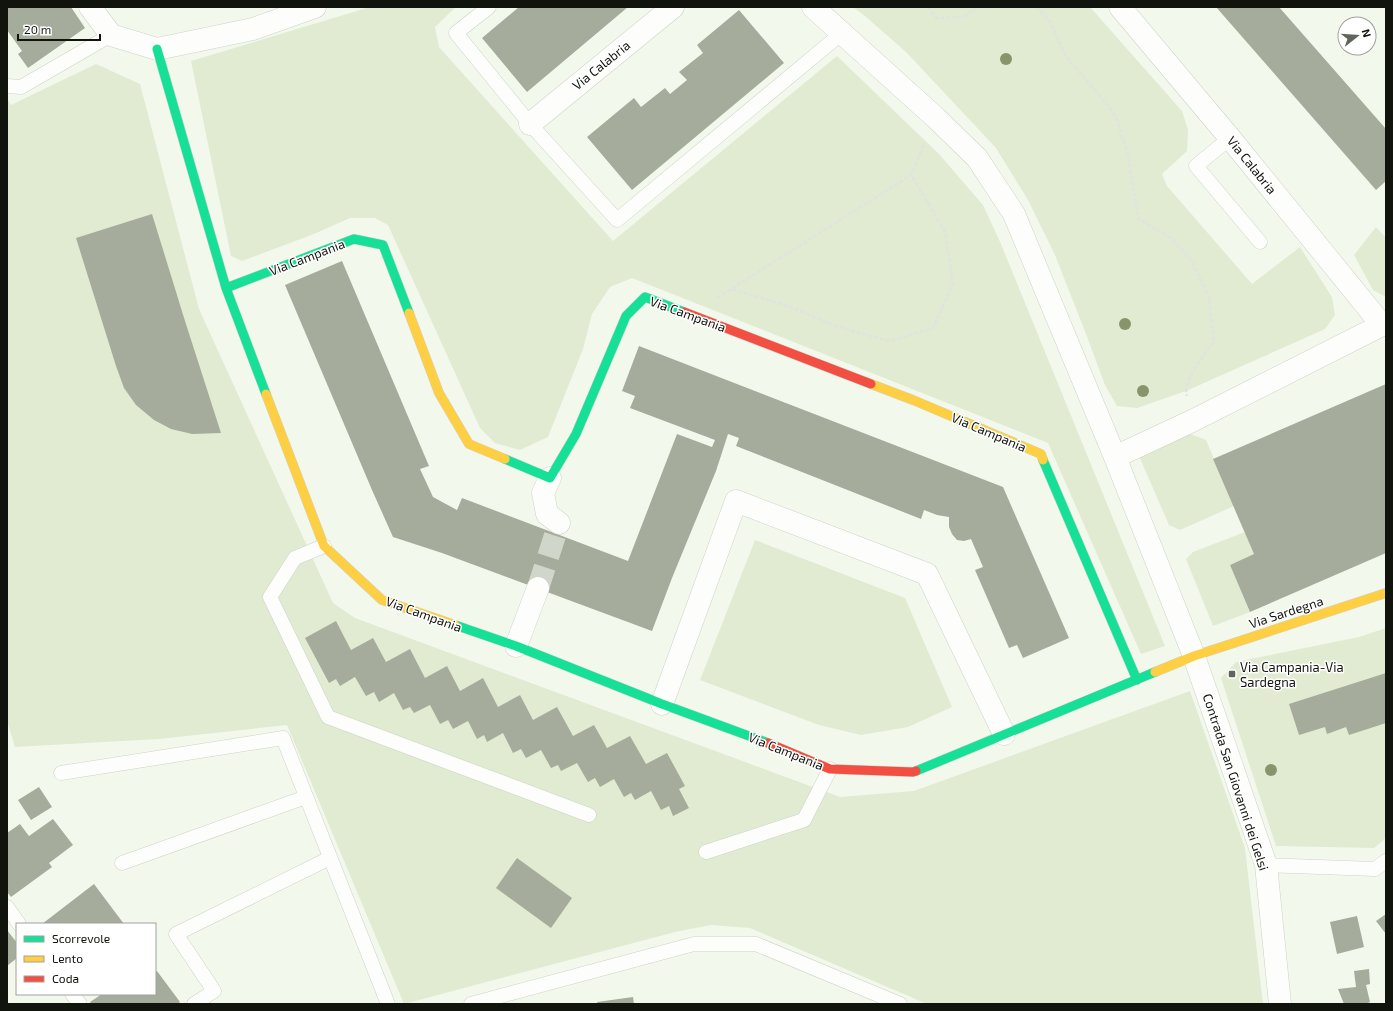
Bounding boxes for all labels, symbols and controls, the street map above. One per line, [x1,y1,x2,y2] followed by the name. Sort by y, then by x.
[18,16,100,42] scale bar
[1337,16,1377,56] north arrow
[24,22,51,36] text: 20 m
[1360,27,1374,39] text: N
[569,37,633,93] street label: Via Calabria
[1224,133,1280,197] street label: Via Calabria
[267,235,347,279] street label: Via Campania
[648,293,728,335] street label: Via Campania
[949,409,1029,455] street label: Via Campania
[1247,592,1325,632] street label: Via Sardegna
[384,593,464,635] street label: Via Campania
[1240,659,1344,690] place label: Via Campania-Via Sardegna
[1227,669,1237,679] marker: Via Campania-Via Sardegna
[1200,691,1272,873] street label: Contrada San Giovanni dei Gelsi
[746,729,826,773] street label: Via Campania
[16,923,156,995] legend
[52,931,110,945] text: Scorrevole
[52,951,83,965] text: Lento
[52,971,79,985] text: Coda

